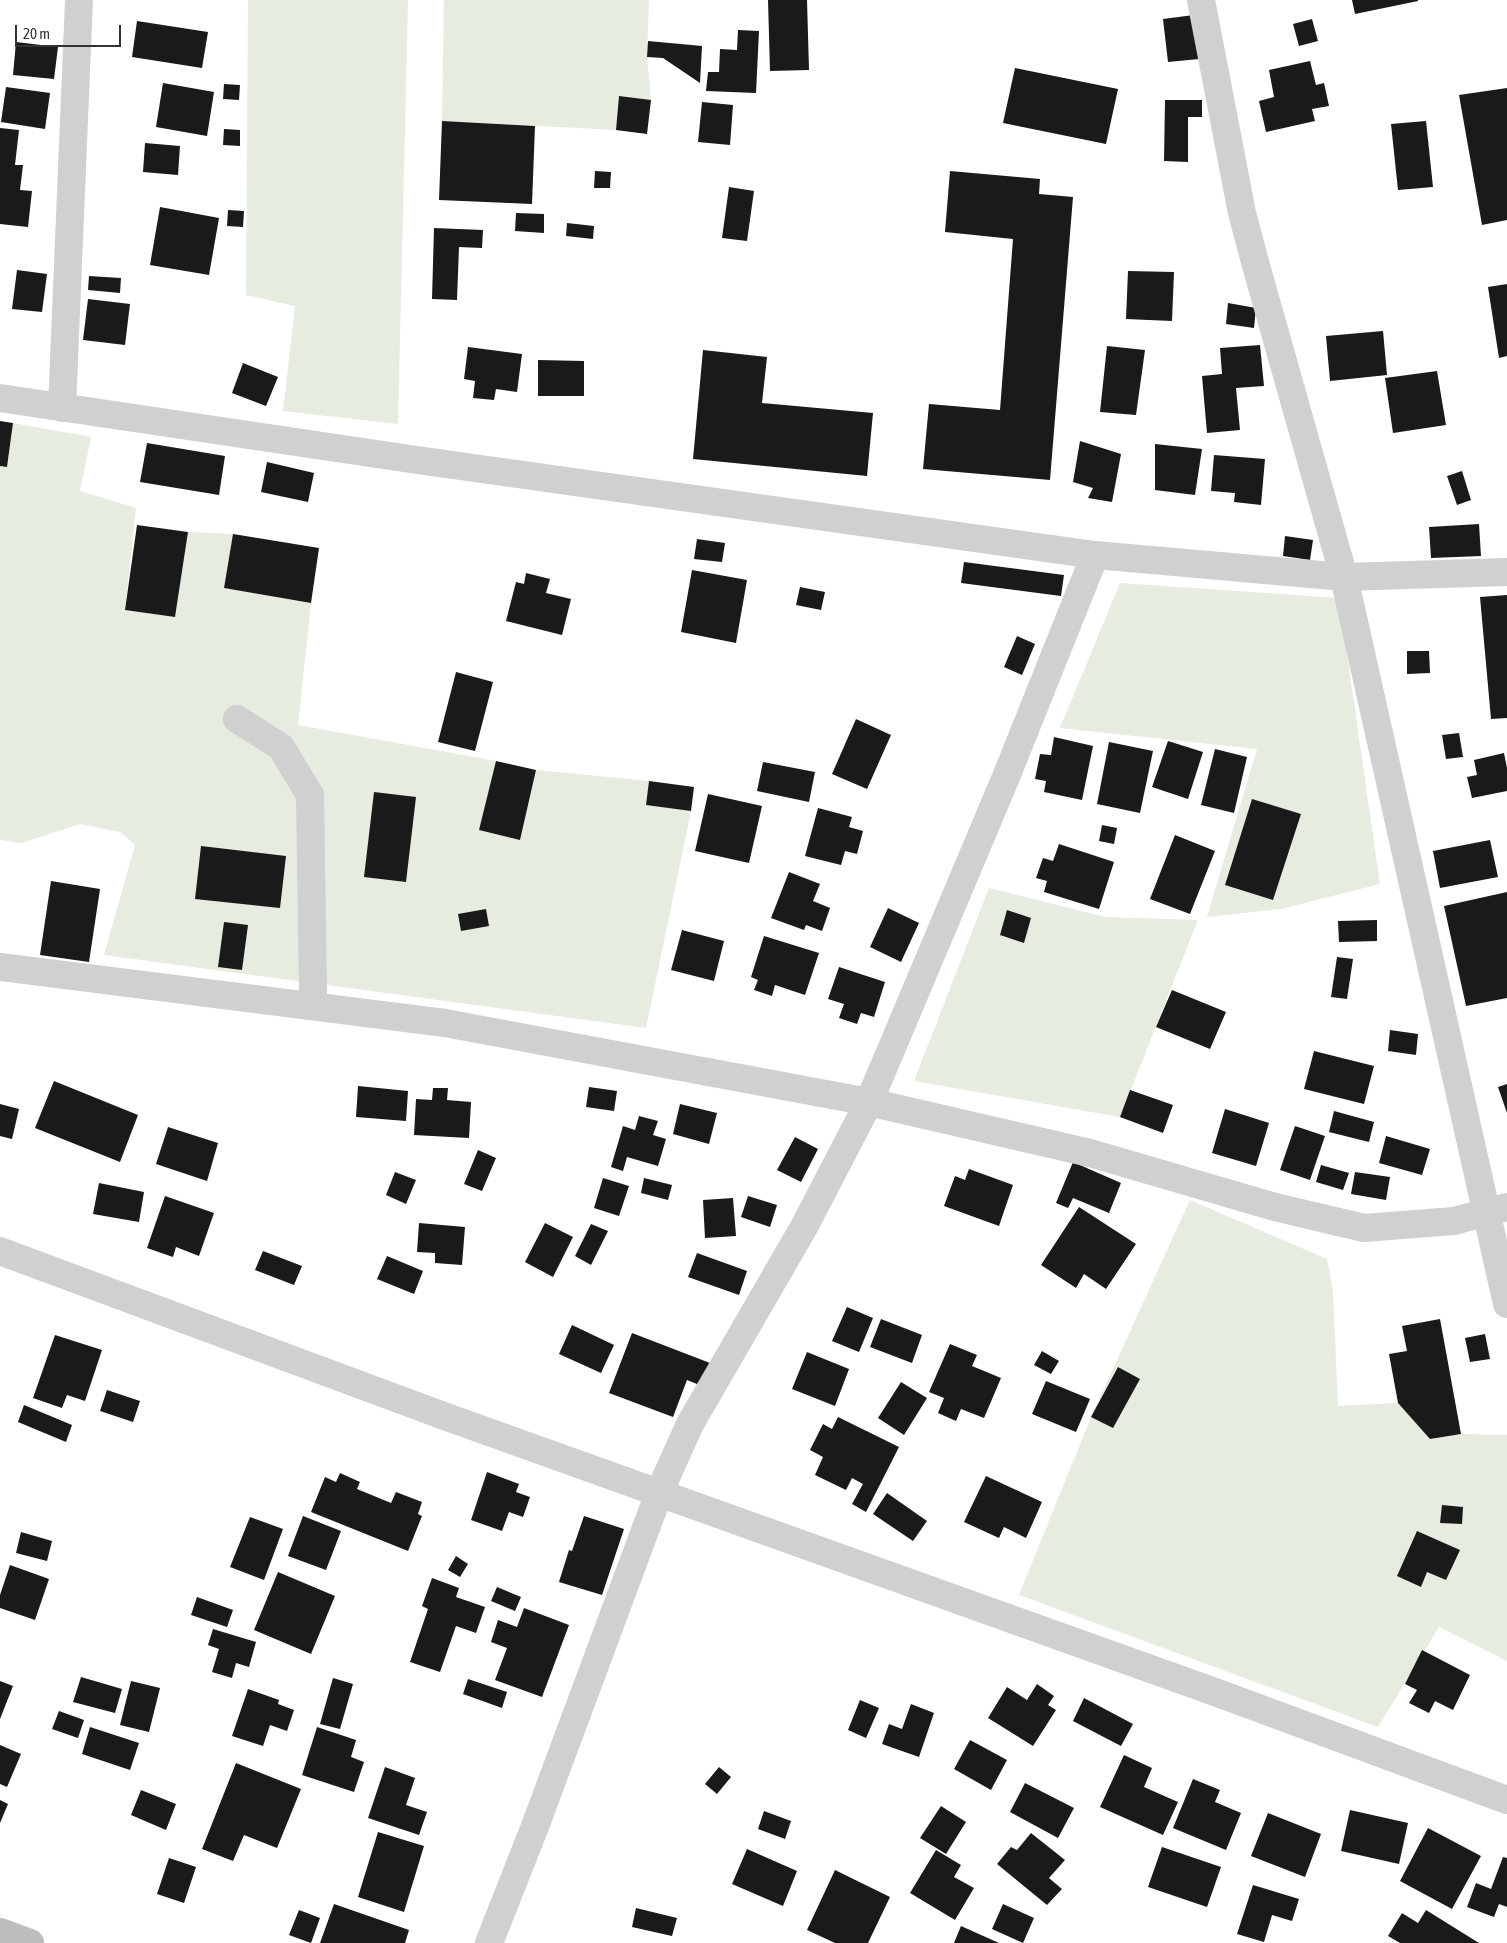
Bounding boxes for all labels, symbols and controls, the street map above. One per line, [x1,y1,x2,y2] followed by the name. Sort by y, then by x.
[18,15,124,47] scale bar
[23,25,50,42] text: 20 m

